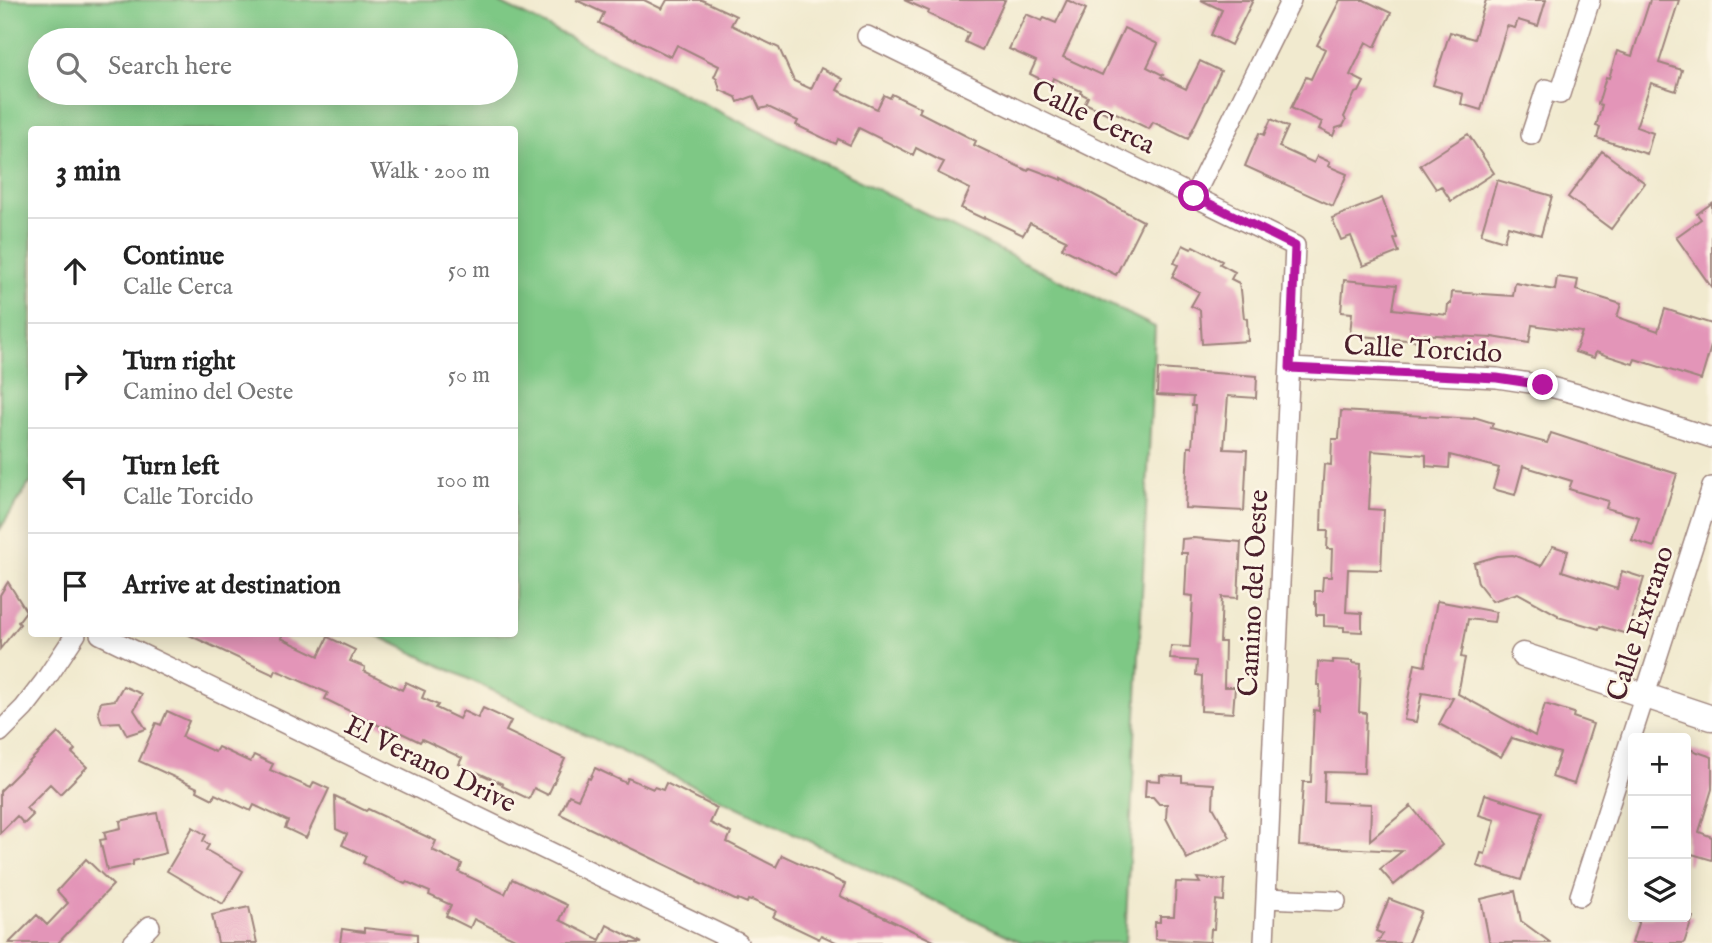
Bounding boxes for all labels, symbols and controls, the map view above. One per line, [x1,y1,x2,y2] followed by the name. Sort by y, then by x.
[28,28,518,105] search box
[52,48,90,86] icon: search
[108,50,232,83] text: Search here
[1025,73,1161,164] street label: Calle Cerca
[56,153,121,191] text: 3 min
[370,157,490,186] text: Walk · 200 m
[1178,180,1209,211] route start
[123,240,224,273] text: Continue
[56,252,94,290] icon: ahead
[448,256,490,285] text: 50 m
[123,273,233,302] text: Calle Cerca
[1343,329,1503,372] street label: Calle Torcido
[123,345,236,378] text: Turn right
[56,357,94,395] icon: right
[448,361,490,390] text: 50 m
[1527,369,1558,400] route end
[123,378,293,407] text: Camino del Oeste
[123,450,220,483] text: Turn left
[56,462,94,500] icon: left
[436,466,490,495] text: 100 m
[123,483,254,512] text: Calle Torcido
[1232,489,1277,698] street label: Camino del Oeste
[1600,542,1683,706] street label: Calle Extrano
[56,567,94,605] icon: arrive
[123,569,341,602] text: Arrive at destination
[338,709,522,822] street label: El Verano Drive
[1628,733,1691,922] map controls
[1628,733,1691,796] button: +
[1628,796,1691,859] button: −
[1628,859,1691,922] button: layers

